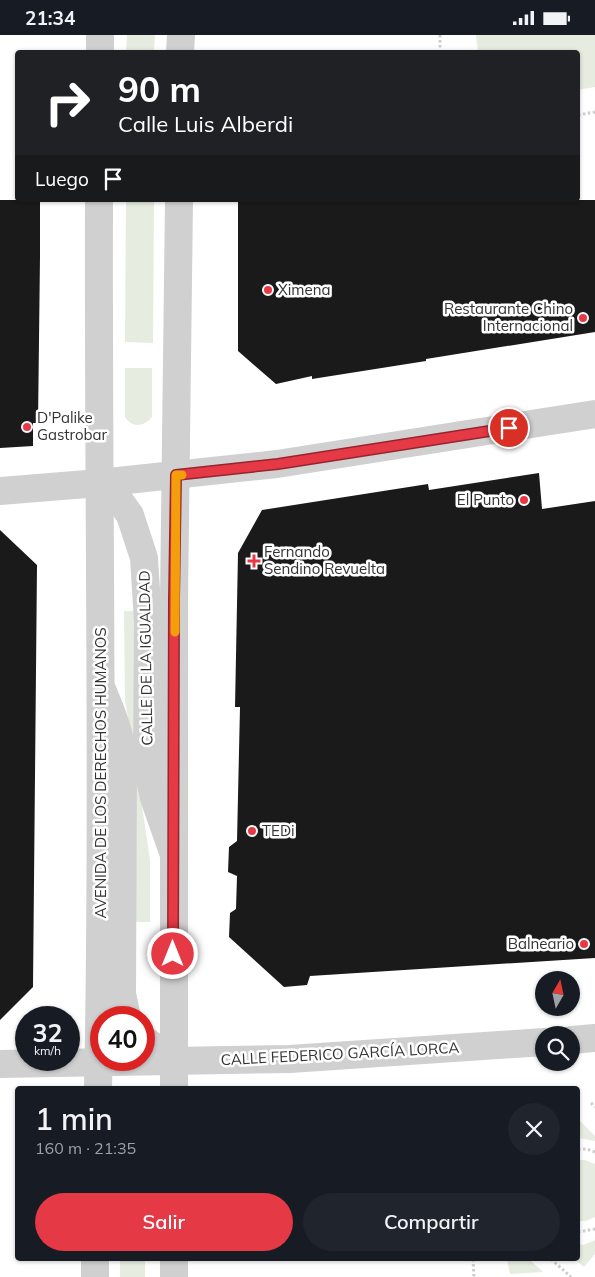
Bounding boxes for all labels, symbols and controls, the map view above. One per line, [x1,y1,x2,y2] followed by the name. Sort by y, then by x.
[25,6,75,30] text: 21:34
[118,67,201,111] text: 90 m
[35,70,100,135] icon: right
[118,110,293,138] text: Calle Luis Alberdi
[99,165,127,193] icon: arrive
[35,167,89,191] text: Luego
[278,280,330,299] place label: Ximena
[262,284,274,296] marker: Ximena
[444,299,573,335] place label: Restaurante Chino Internacional
[577,312,589,324] marker: Restaurante Chino Internacional
[488,407,530,449] pin
[37,408,107,444] place label: D'Palike Gastrobar
[495,414,523,442] icon: arrive
[21,421,33,433] marker: D'Palike Gastrobar
[457,490,514,509] place label: El Punto
[518,494,530,506] marker: El Punto
[264,542,385,578] place label: Fernando Sendino Revuelta
[248,555,260,567] marker: Fernando Sendino Revuelta
[134,570,157,746] street label: CALLE DE LA IGUALDAD
[91,627,110,919] street label: AVENIDA DE LOS DERECHOS HUMANOS
[262,821,295,840] place label: TEDi
[246,825,258,837] marker: TEDi
[146,927,198,979] position arrow
[508,934,574,953] place label: Balneario
[578,938,590,950] marker: Balneario
[535,971,580,1016] north arrow
[535,971,580,1071] map controls
[90,1006,155,1071] speed limit sign: 40
[32,1017,63,1048] text: 32
[535,1026,580,1071] button: search
[220,1038,460,1069] street label: CALLE FEDERICO GARCÍA LORCA
[34,1043,61,1058] text: km/h
[35,1100,113,1138] text: 1 min
[508,1103,560,1155] button: close
[35,1138,136,1158] text: 160 m · 21:35
[35,1193,293,1251] button: Salir
[303,1193,560,1251] button: Compartir

